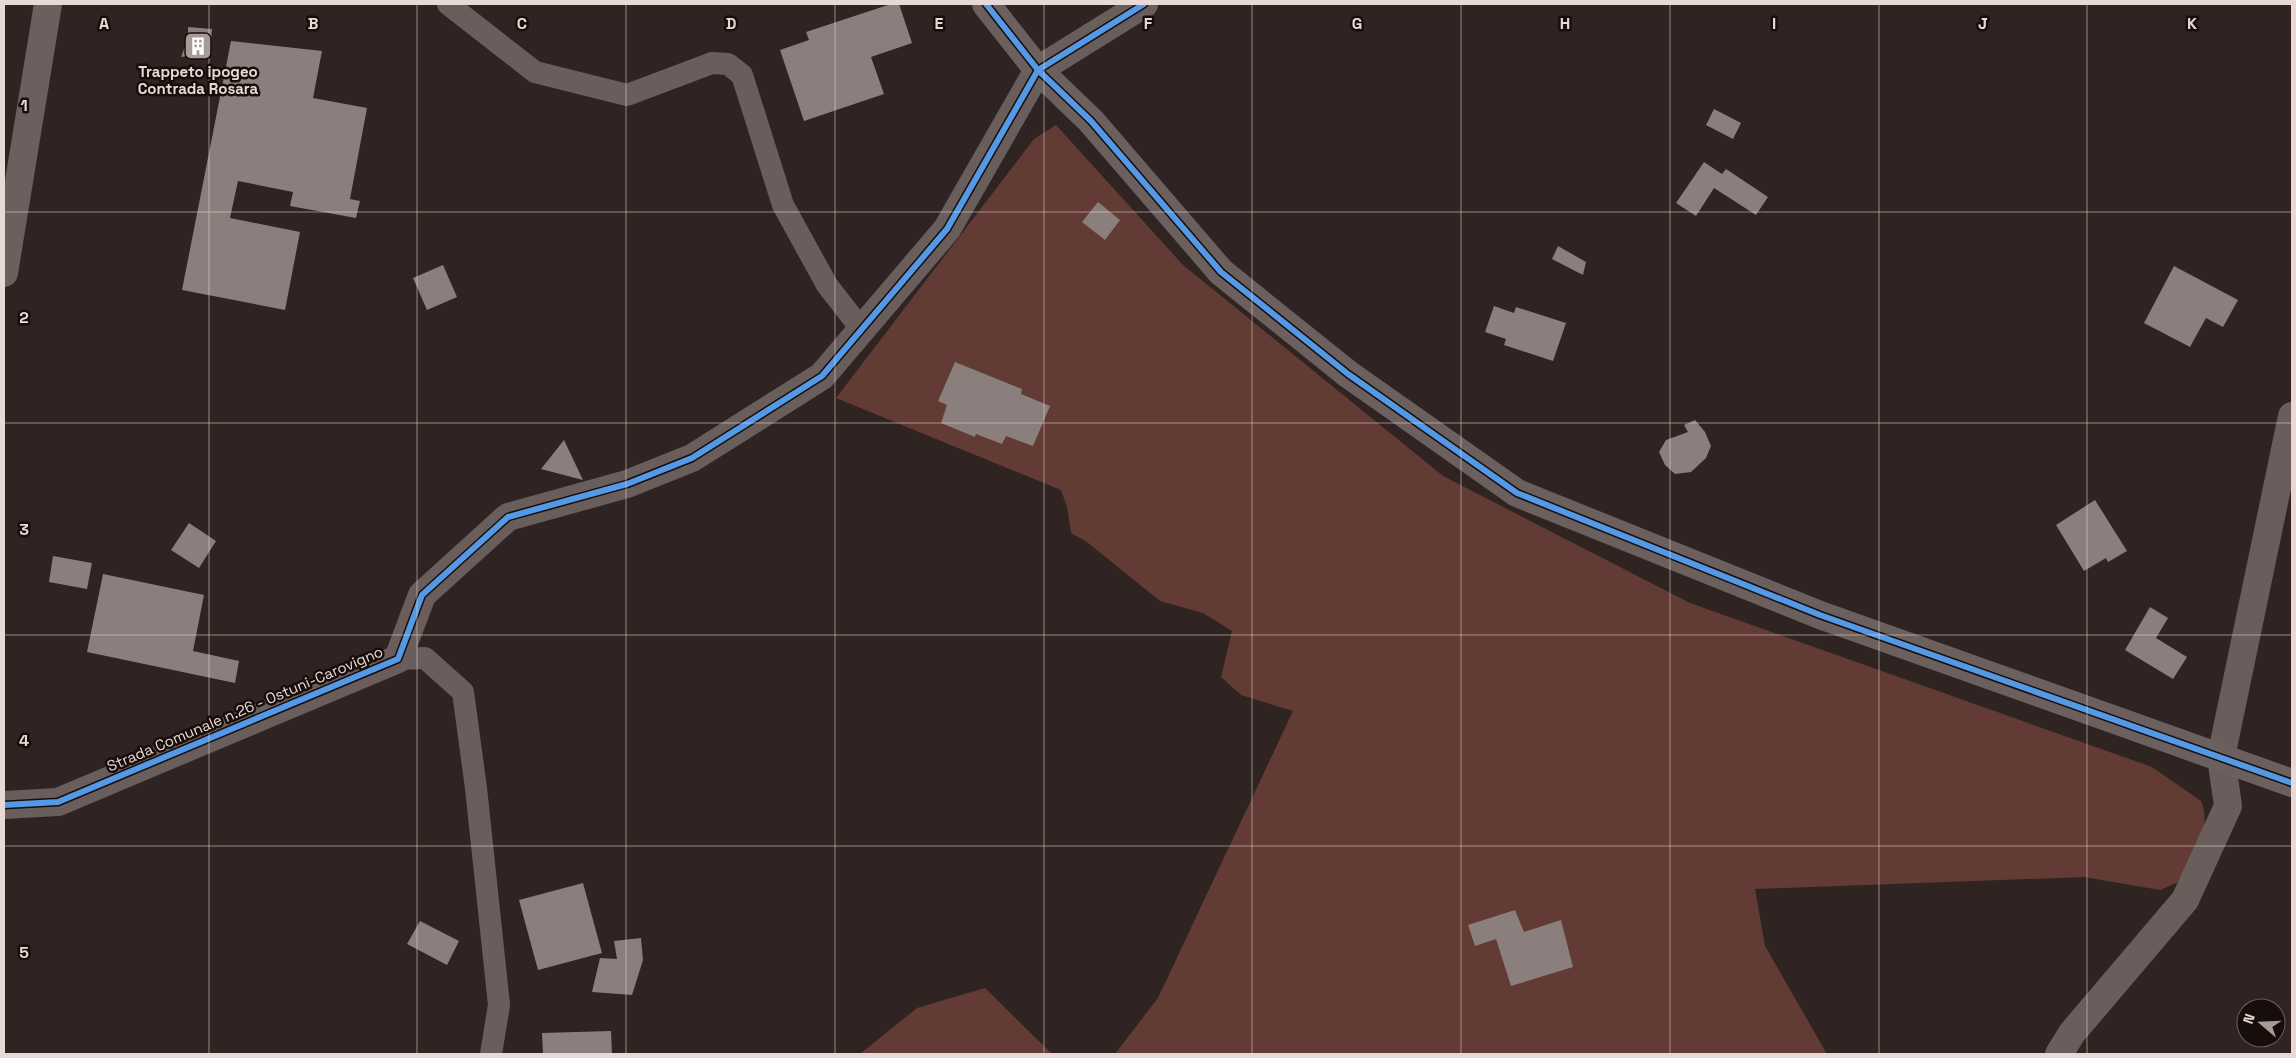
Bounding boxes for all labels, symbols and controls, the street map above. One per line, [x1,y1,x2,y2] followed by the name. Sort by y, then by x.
[99,13,109,34] text: A
[308,13,318,34] text: B
[517,13,527,34] text: C
[726,13,736,34] text: D
[935,13,944,34] text: E
[1144,13,1153,34] text: F
[1352,13,1362,34] text: G
[1560,13,1570,34] text: H
[1772,13,1776,34] text: I
[1978,13,1988,34] text: J
[2187,13,2197,34] text: K
[183,31,213,61] building icon: Trappeto ipogeo Contrada Rosara
[138,62,259,98] place label: Trappeto ipogeo Contrada Rosara
[20,95,28,116] text: 1
[19,307,29,328] text: 2
[19,519,29,540] text: 3
[104,642,386,776] street label: Strada Comunale n.26 - Ostuni-Carovigno
[19,730,29,751] text: 4
[19,942,29,963] text: 5
[2236,998,2286,1048] north arrow
[2239,1011,2259,1026] text: N

